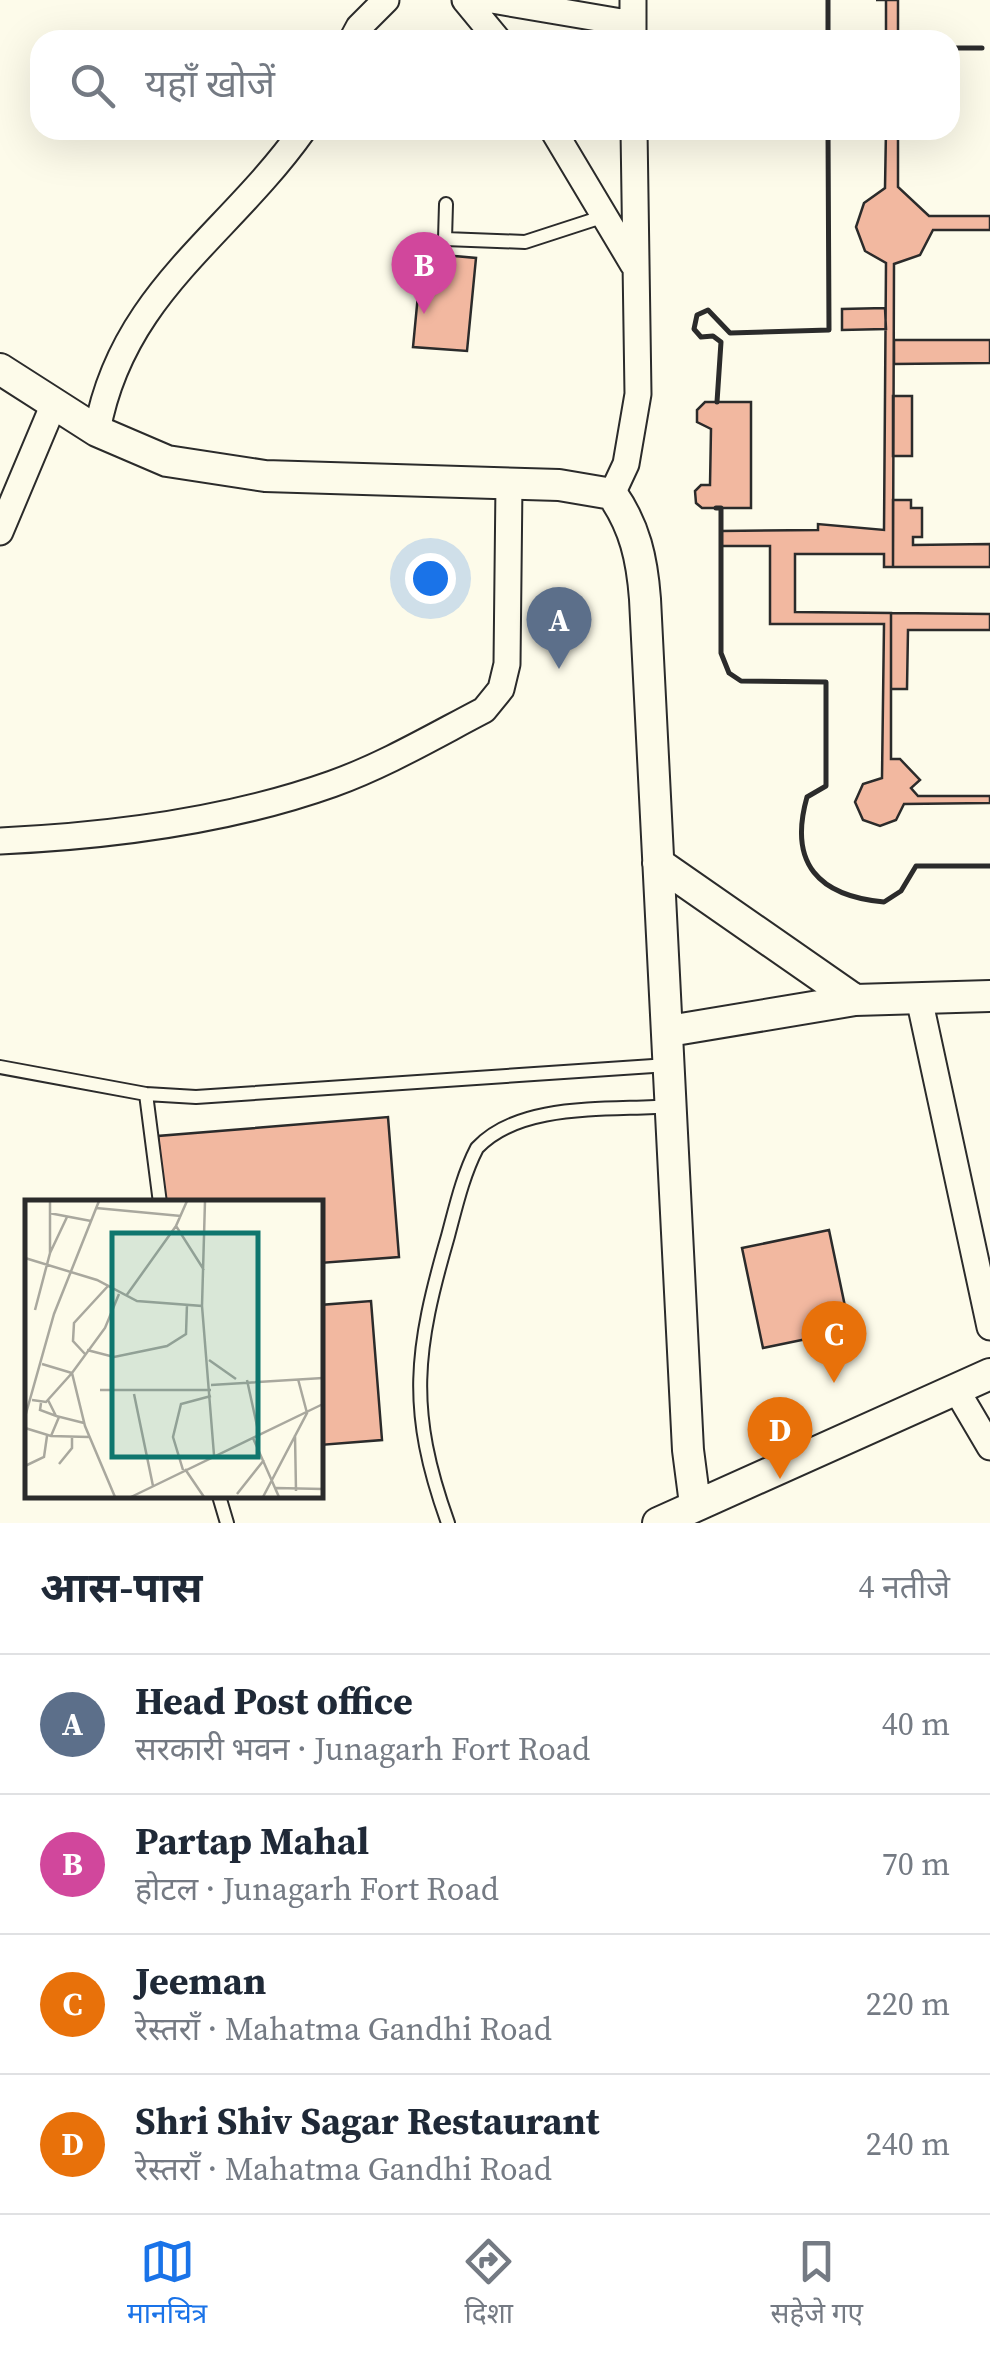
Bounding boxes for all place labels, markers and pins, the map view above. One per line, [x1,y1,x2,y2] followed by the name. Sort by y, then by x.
[392,232,456,314] pin: B
[526,586,592,669] pin: A
[802,1300,866,1383] pin: C
[748,1396,812,1479] pin: D

